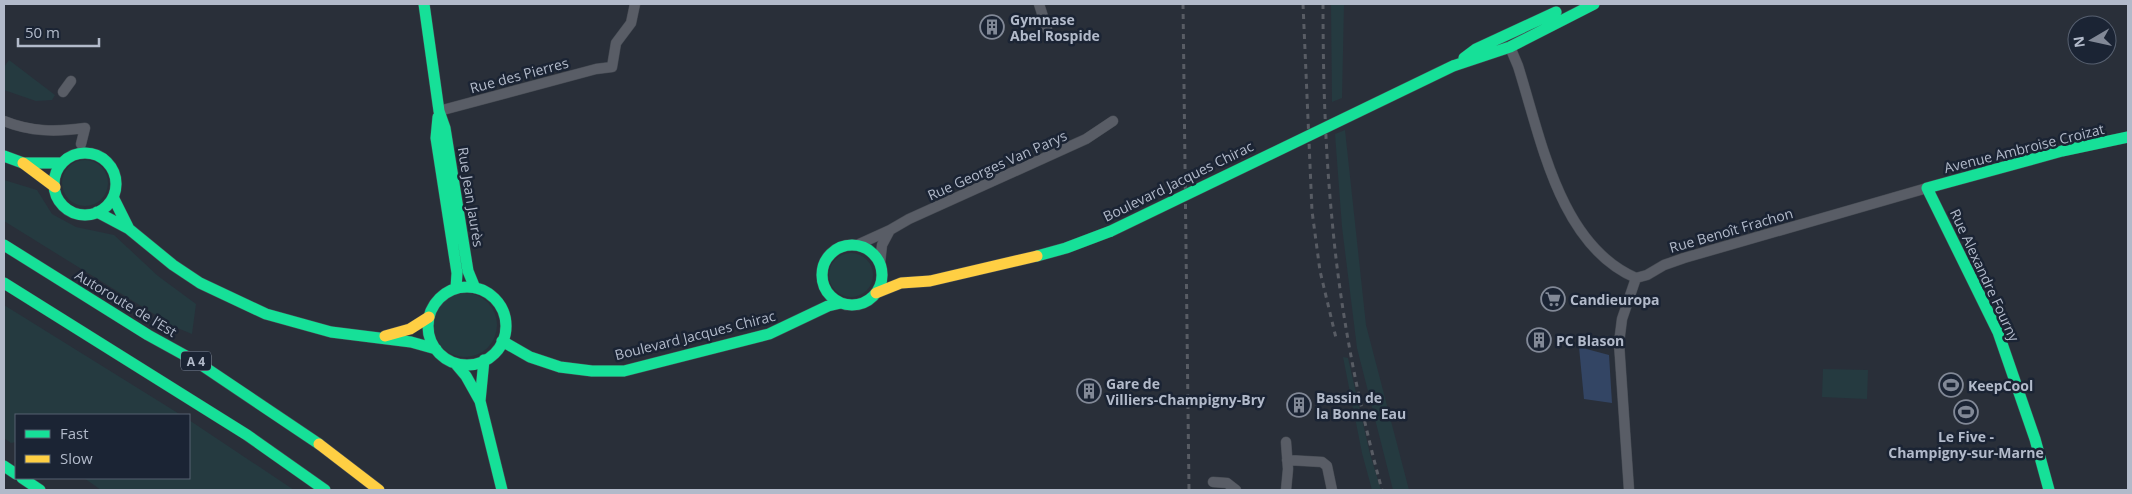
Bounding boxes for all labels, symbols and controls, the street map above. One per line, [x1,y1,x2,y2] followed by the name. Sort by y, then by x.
[1010,10,1100,45] place label: Gymnase Abel Rospide
[979,14,1005,40] building icon: Gymnase Abel Rospide
[18,15,99,47] scale bar
[2067,15,2117,65] north arrow
[25,22,60,42] text: 50 m
[2068,35,2089,49] text: N
[468,53,571,97] street label: Rue des Pierres
[1942,119,2106,177] street label: Avenue Ambroise Croizat
[924,126,1070,204] street label: Rue Georges Van Parys
[1100,136,1257,226] street label: Boulevard Jacques Chirac
[454,146,488,249] street label: Rue Jean Jaurès
[1667,203,1795,257] street label: Rue Benoît Frachon
[1946,206,2024,345] street label: Rue Alexandre Fourny
[72,265,180,341] street label: Autoroute de l’Est
[1540,286,1566,312] supermarket icon: Candieuropa
[1570,290,1660,309] place label: Candieuropa
[613,306,778,364] street label: Boulevard Jacques Chirac
[1526,327,1552,353] building icon: PC Blason
[1556,331,1624,350] place label: PC Blason
[181,352,211,371] road number: A 4
[1938,372,1964,398] sports icon: KeepCool
[1106,374,1265,409] place label: Gare de Villiers-Champigny-Bry
[1968,376,2033,395] place label: KeepCool
[1076,378,1102,404] building icon: Gare de Villiers-Champigny-Bry
[1316,388,1406,423] place label: Bassin de la Bonne Eau
[1286,392,1312,418] building icon: Bassin de la Bonne Eau
[1953,399,1979,425] sports icon: Le Five - Champigny-sur-Marne
[15,414,190,479] legend
[60,423,89,443] text: Fast
[1888,427,2044,462] place label: Le Five - Champigny-sur-Marne
[60,448,93,468] text: Slow

